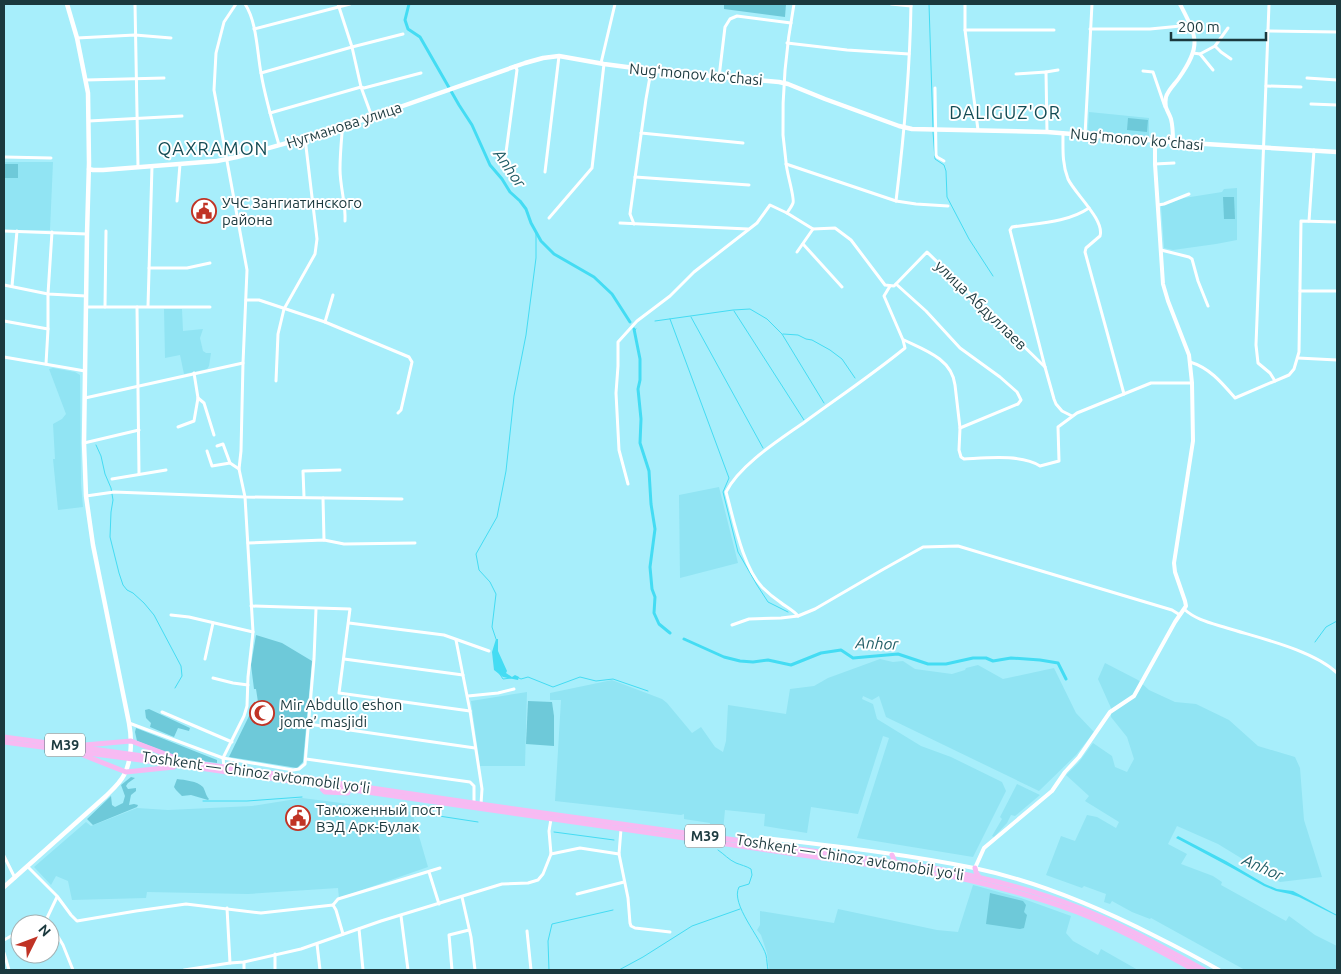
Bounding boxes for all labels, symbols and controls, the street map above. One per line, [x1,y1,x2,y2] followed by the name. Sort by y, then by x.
[1171,10,1266,42] scale bar
[1178,18,1220,35] text: 200 m
[629,60,763,88] street label: Nugʻmonov koʻchasi
[284,98,404,152] street label: Нугманова улица
[949,102,1061,122] district label: DALIGUZ'OR
[1070,125,1204,153] street label: Nugʻmonov koʻchasi
[158,138,268,159] district label: QAXRAMON
[490,144,530,191] water label: Anhor
[222,194,362,228] place label: УЧС Зангиатинского района
[191,198,217,224] public building icon: УЧС Зангиатинского района
[932,257,1030,353] street label: улица Абдуллаев
[854,633,900,653] water label: Anhor
[279,696,402,730] place label: Mir Abdullo eshon jome’ masjidi
[249,700,275,726] mosque icon: Mir Abdullo eshon jome’ masjidi
[45,734,85,756] road number: M39
[141,748,371,796] street label: Toshkent — Chinoz avtomobil yoʻli
[316,801,443,835] place label: Таможенный пост ВЭД Арк-Булак
[285,805,311,831] public building icon: Таможенный пост ВЭД Арк-Булак
[685,824,725,848] road number: M39
[735,831,965,883] street label: Toshkent — Chinoz avtomobil yoʻli
[1239,850,1287,884] water label: Anhor
[10,914,60,964] north arrow
[35,921,54,940] text: N

